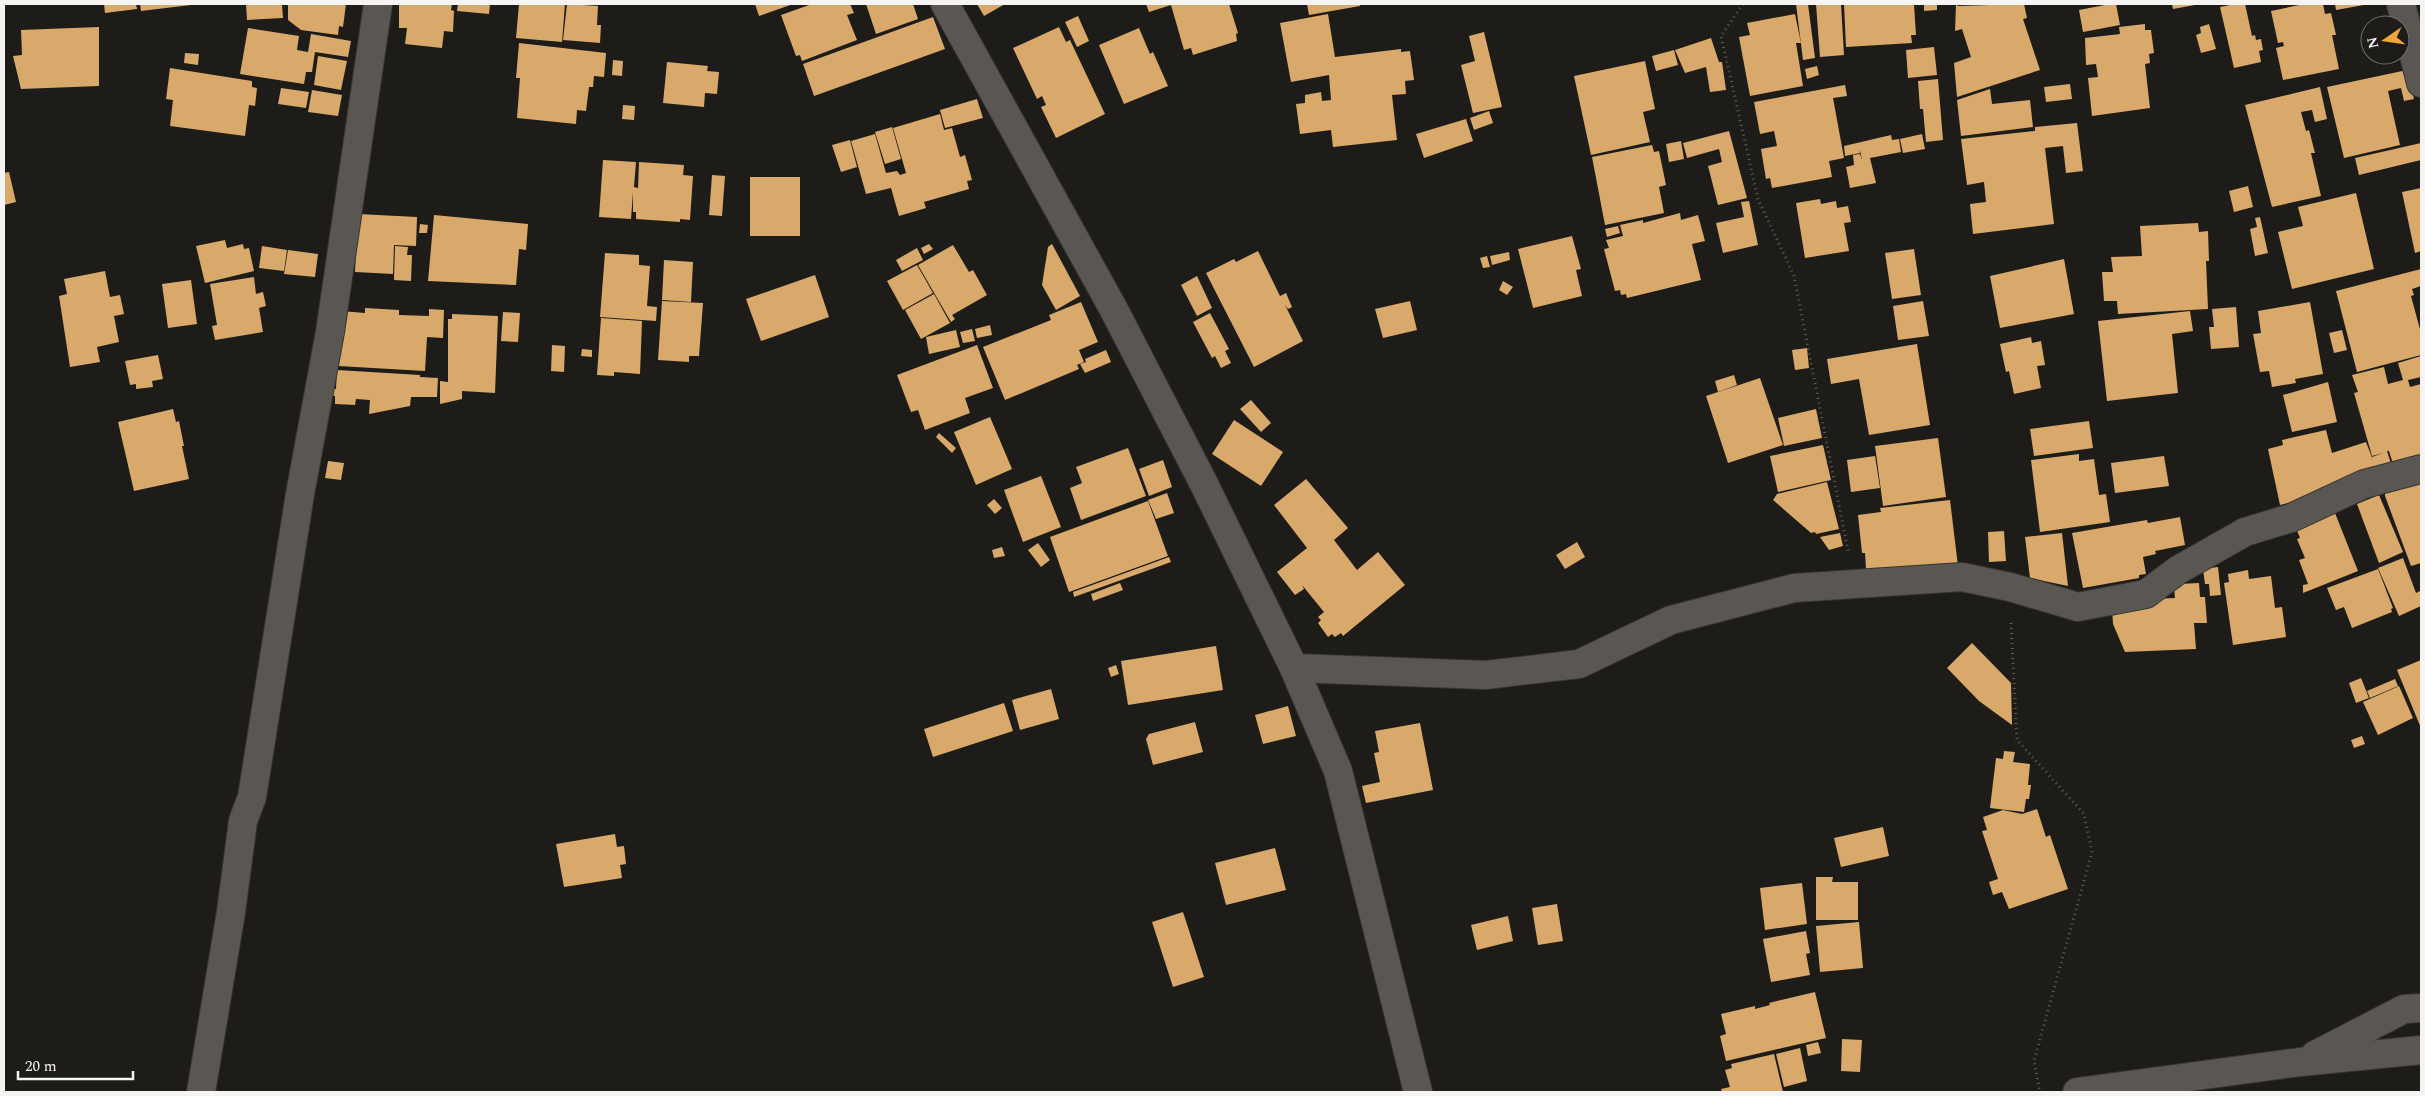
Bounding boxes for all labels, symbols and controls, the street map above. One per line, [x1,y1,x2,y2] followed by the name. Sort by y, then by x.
[2360,15,2410,65] north arrow
[2361,35,2384,51] text: N
[18,1048,132,1080] scale bar
[25,1055,57,1078] text: 20 m

